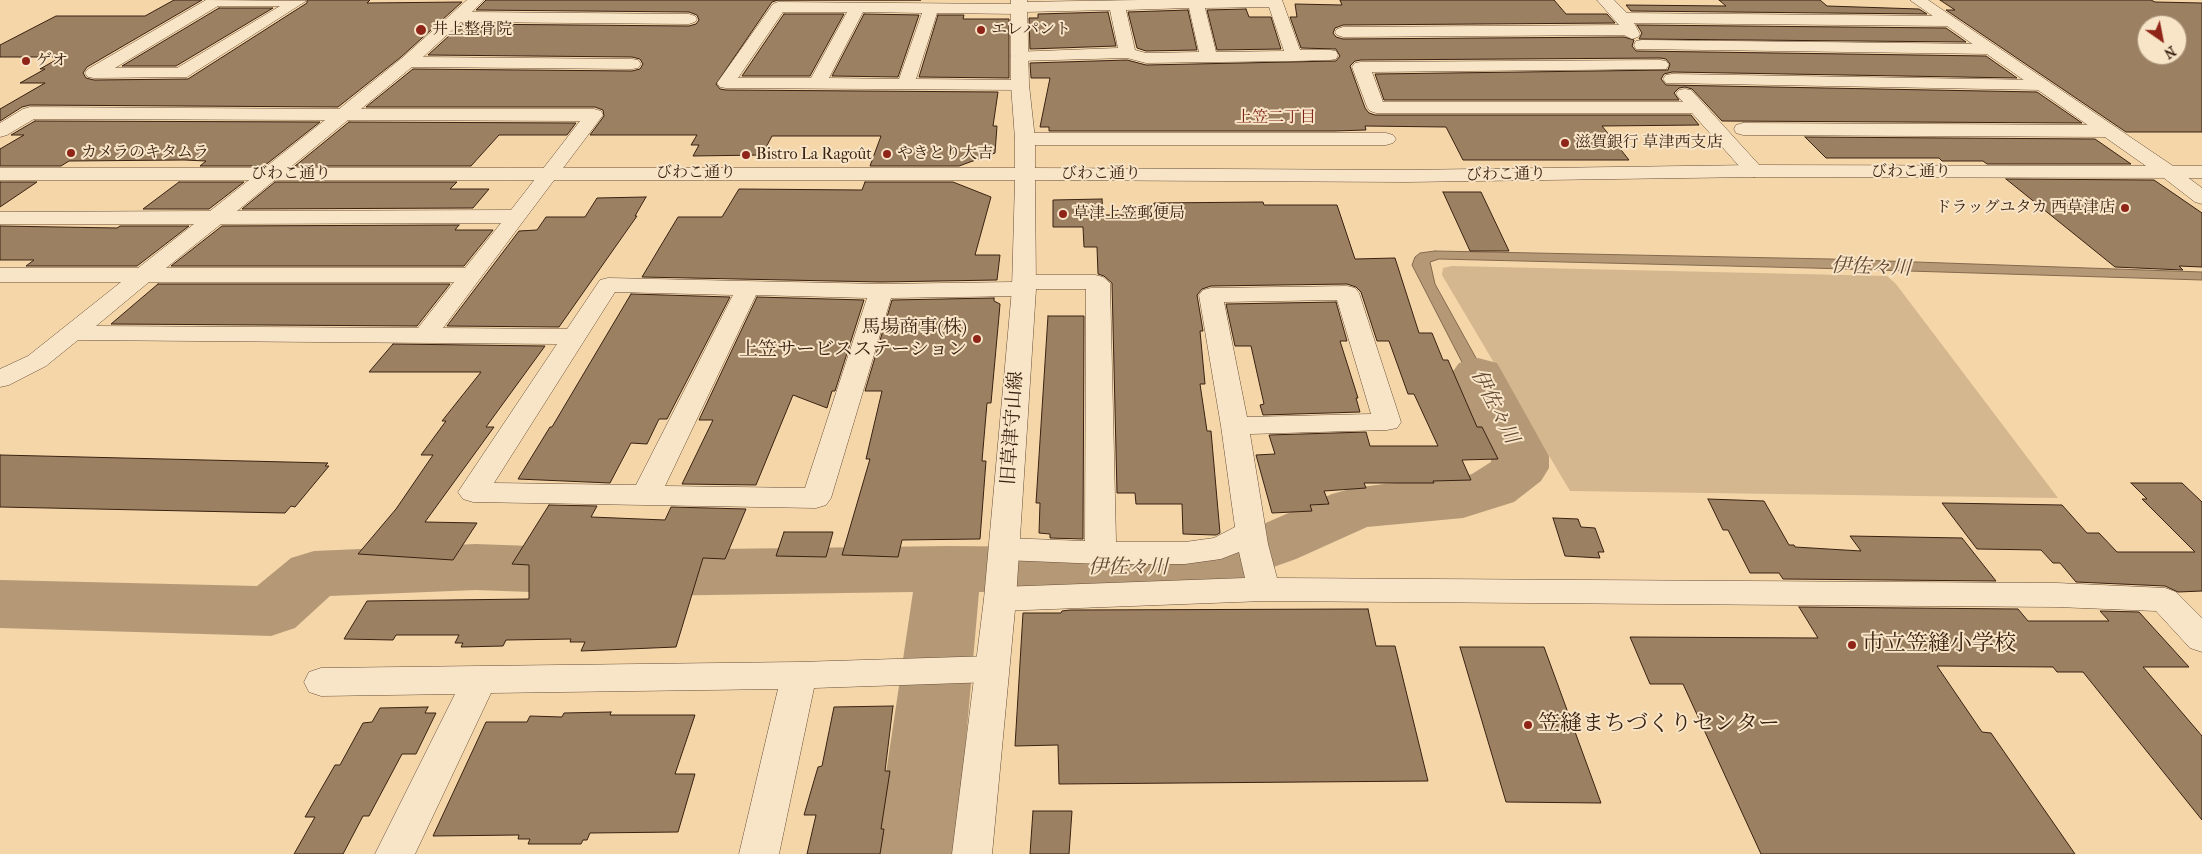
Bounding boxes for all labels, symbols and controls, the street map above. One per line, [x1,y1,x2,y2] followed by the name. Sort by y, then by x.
[2137,15,2187,65] north arrow
[432,20,512,40] place label: 井上整骨院
[991,20,1071,40] place label: エレパント
[414,23,428,37] marker: 井上整骨院
[975,24,987,36] marker: エレパント
[2161,42,2179,62] text: N
[36,51,68,71] place label: ゲオ
[20,55,32,67] marker: ゲオ
[1236,108,1316,128] district label: 上笠二丁目
[1575,133,1722,153] place label: 滋賀銀行 草津西支店
[1559,137,1571,149] marker: 滋賀銀行 草津西支店
[81,143,209,163] place label: カメラのキタムラ
[897,144,993,164] place label: やきとり大吉
[756,145,872,165] place label: Bistro La Ragoût
[65,147,77,159] marker: カメラのキタムラ
[881,148,893,160] marker: やきとり大吉
[740,149,752,161] marker: Bistro La Ragoût
[1871,162,1951,182] street label: びわこ通り
[656,163,736,183] street label: びわこ通り
[251,164,331,184] street label: びわこ通り
[1061,164,1141,184] street label: びわこ通り
[1466,165,1546,185] street label: びわこ通り
[1936,198,2115,218] place label: ドラッグユタカ 西草津店
[2119,202,2131,214] marker: ドラッグユタカ 西草津店
[1073,204,1185,224] place label: 草津上笠郵便局
[1057,208,1069,220] marker: 草津上笠郵便局
[1831,255,1911,281] water label: 伊佐々川
[739,317,967,361] place label: 馬場商事(株) 上笠サービスステーション
[971,333,983,345] marker: 馬場商事(株) 上笠サービスステーション
[1465,366,1523,448] water label: 伊佐々川
[998,370,1028,486] street label: 旧草津守山線
[1088,556,1168,580] water label: 伊佐々川
[1862,632,2016,658] place label: 市立笠縫小学校
[1846,639,1858,651] marker: 市立笠縫小学校
[1538,712,1780,738] place label: 笠縫まちづくりセンター
[1522,719,1534,731] marker: 笠縫まちづくりセンター

